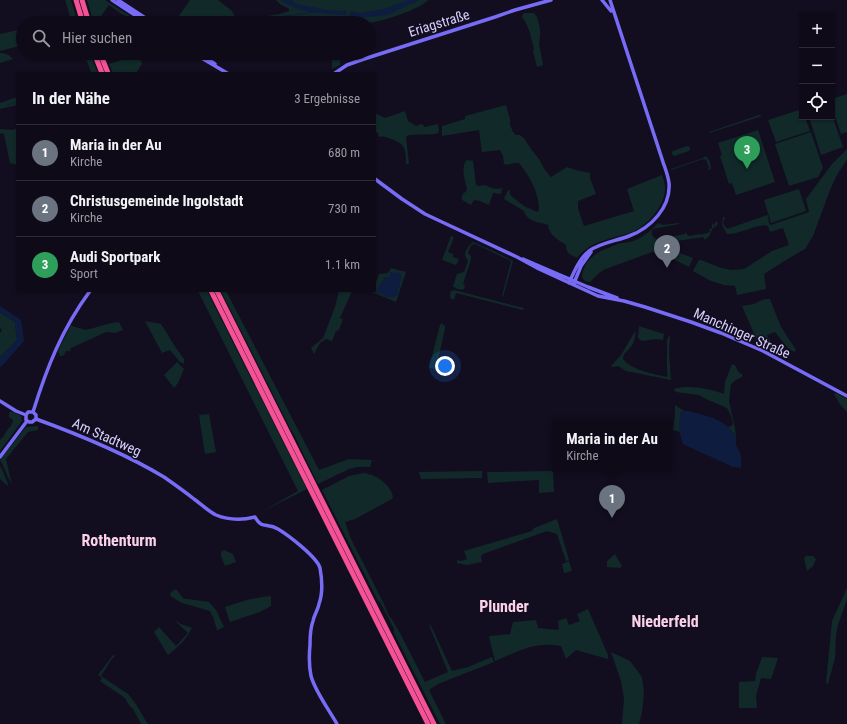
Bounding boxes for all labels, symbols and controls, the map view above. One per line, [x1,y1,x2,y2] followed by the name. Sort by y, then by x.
[406,6,472,40] street label: Eriagstraße
[799,12,835,120] map controls
[799,12,835,48] button: +
[16,16,376,60] search box
[30,27,52,49] icon: search
[62,29,132,47] text: Hier suchen
[799,48,835,84] button: −
[799,84,835,120] button: locate
[32,88,110,108] text: In der Nähe
[294,91,360,106] text: 3 Ergebnisse
[70,136,162,154] text: Maria in der Au
[734,136,760,169] pin: 3
[42,145,48,160] text: 1
[328,145,360,160] text: 680 m
[70,154,102,169] text: Kirche
[70,192,243,210] text: Christusgemeinde Ingolstadt
[42,201,48,216] text: 2
[328,201,360,216] text: 730 m
[70,210,102,225] text: Kirche
[654,235,680,268] pin: 2
[70,248,160,266] text: Audi Sportpark
[42,257,48,272] text: 3
[325,257,360,272] text: 1.1 km
[70,266,98,281] text: Sport
[691,305,793,362] street label: Manchinger Straße
[435,356,455,376] your location
[70,415,144,459] street label: Am Stadtweg
[552,420,672,472] popup
[566,430,658,448] text: Maria in der Au
[566,448,598,463] text: Kirche
[599,485,625,518] pin: 1
[81,531,157,550] district label: Rothenturm
[479,597,529,616] district label: Plunder
[631,612,699,631] district label: Niederfeld

